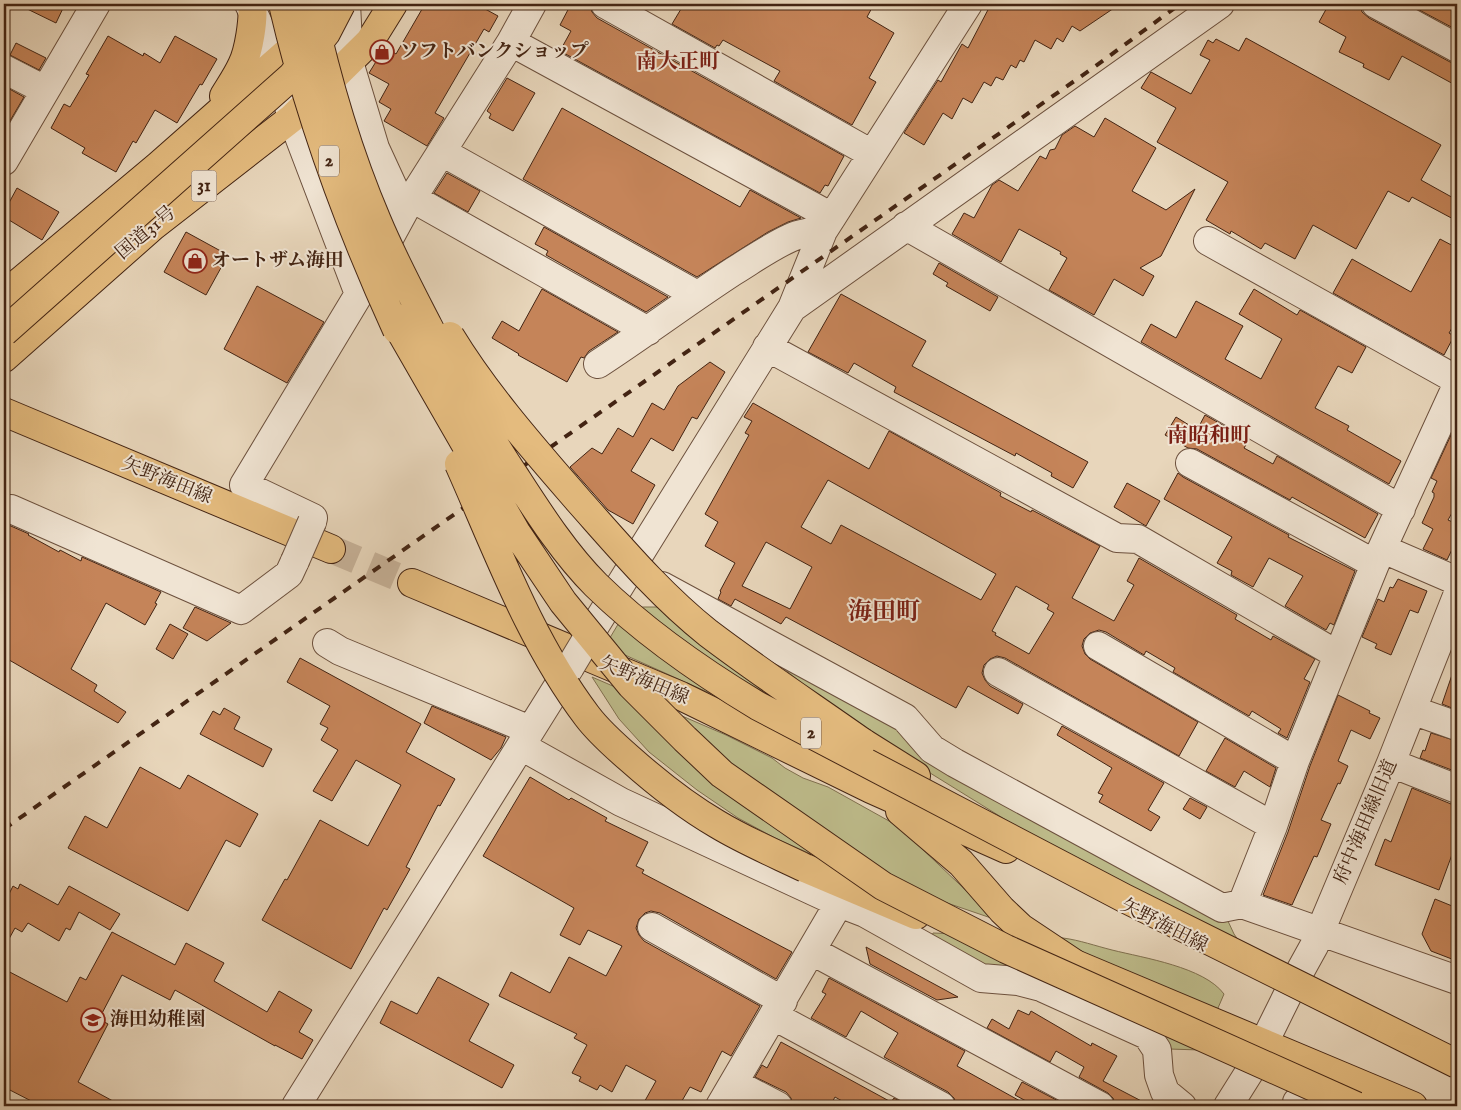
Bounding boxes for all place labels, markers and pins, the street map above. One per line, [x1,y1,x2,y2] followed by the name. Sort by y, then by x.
[369,39,395,65] shop icon: ソフトバンクショップ
[400,40,589,64] place label: ソフトバンクショップ
[182,248,208,274] shop icon: オートザム海田
[212,249,344,273] place label: オートザム海田
[80,1007,106,1033] school or university icon: 海田幼稚園
[110,1008,205,1032] place label: 海田幼稚園

